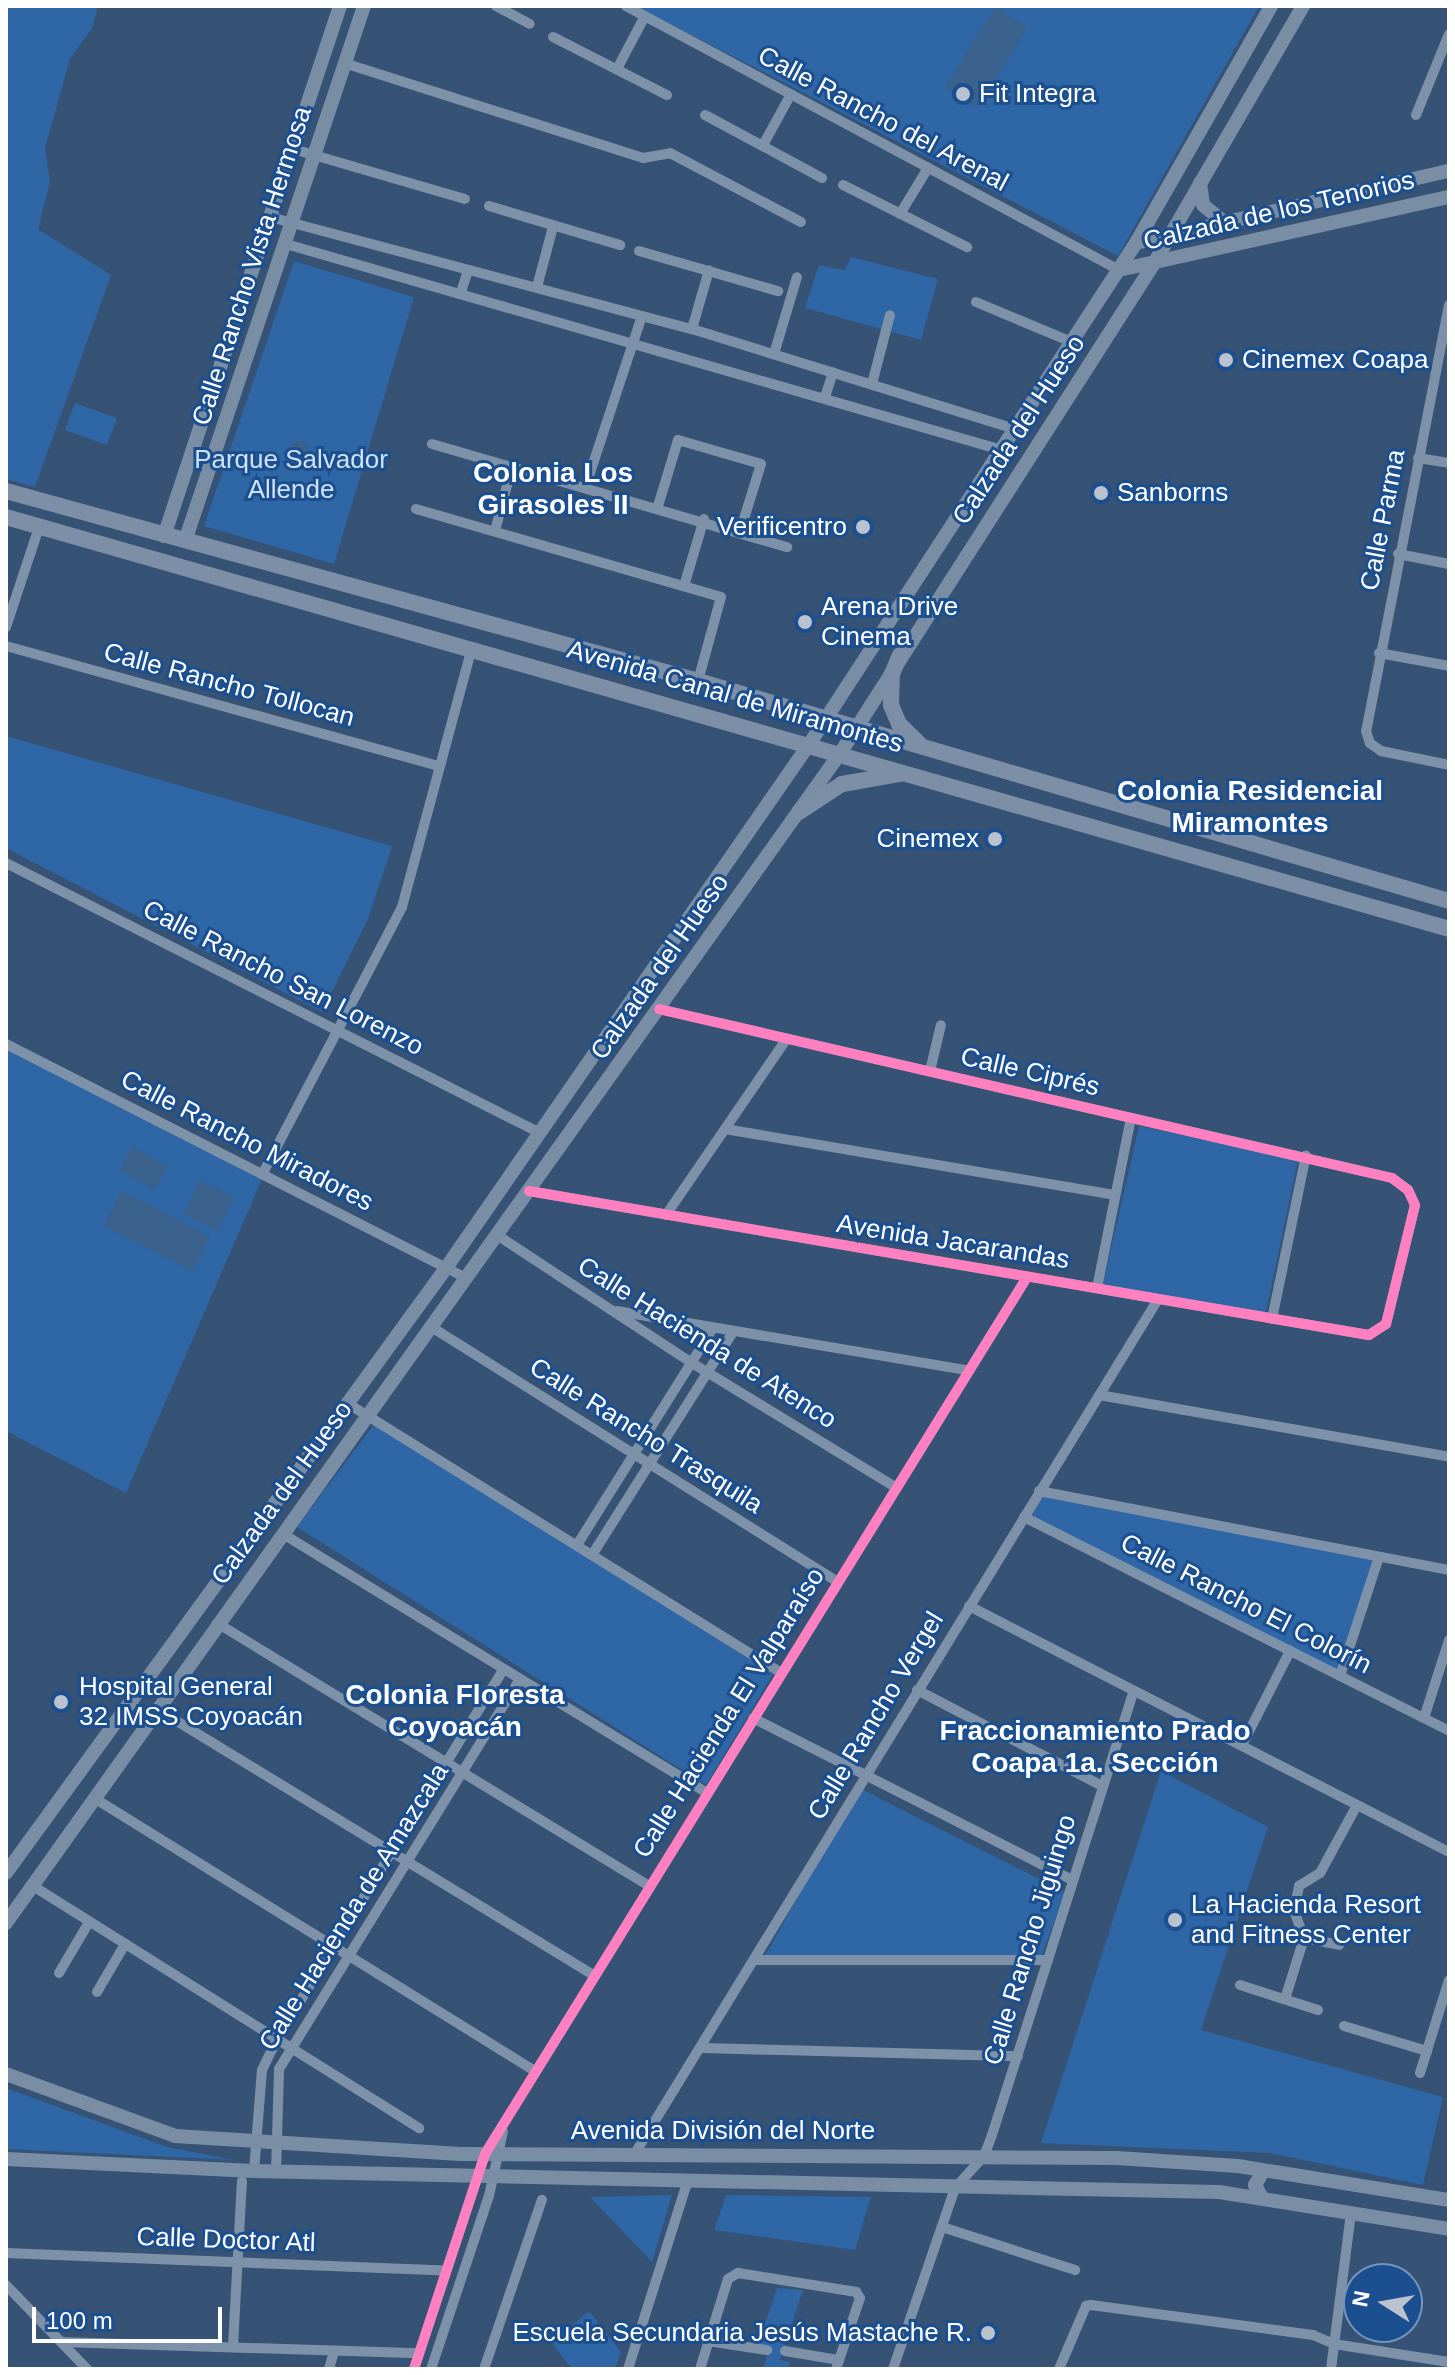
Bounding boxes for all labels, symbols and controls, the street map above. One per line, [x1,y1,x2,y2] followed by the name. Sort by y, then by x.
[752,39,1014,199] street label: Calle Rancho del Arenal
[979,78,1096,110] place label: Fit Integra
[954,85,972,103] marker: Fit Integra
[186,103,318,429] street label: Calle Rancho Vista Hermosa
[1140,165,1418,257] street label: Calzada de los Tenorios
[946,329,1092,531] street label: Calzada del Hueso
[1242,344,1428,376] place label: Cinemex Coapa
[1217,351,1235,369] marker: Cinemex Coapa
[194,444,388,506] park label: Parque Salvador Allende
[1354,447,1412,593] street label: Calle Parma
[473,456,633,522] district label: Colonia Los Girasoles II
[1117,477,1228,509] place label: Sanborns
[1092,484,1110,502] marker: Sanborns
[717,511,847,543] place label: Verificentro
[854,518,872,536] marker: Verificentro
[821,591,958,652] place label: Arena Drive Cinema
[796,613,814,631] marker: Arena Drive Cinema
[564,634,906,760] street label: Avenida Canal de Miramontes
[100,636,358,734] street label: Calle Rancho Tollocan
[1117,774,1383,840] district label: Colonia Residencial Miramontes
[876,823,979,855] place label: Cinemex
[986,830,1004,848] marker: Cinemex
[584,868,736,1066] street label: Calzada del Hueso
[137,894,429,1062] street label: Calle Rancho San Lorenzo
[958,1041,1102,1103] street label: Calle Ciprés
[116,1064,378,1218] street label: Calle Rancho Miradores
[834,1208,1072,1276] street label: Avenida Jacarandas
[571,1250,843,1436] street label: Calle Hacienda de Atenco
[524,1351,768,1521] street label: Calle Rancho Trasquila
[205,1395,359,1591] street label: Calzada del Hueso
[1115,1527,1377,1681] street label: Calle Rancho El Colorín
[627,1562,831,1864] street label: Calle Hacienda El Valparaíso
[802,1606,950,1826] street label: Calle Rancho Vergel
[79,1671,303,1732] place label: Hospital General 32 IMSS Coyoacán
[345,1678,565,1744] district label: Colonia Floresta Coyoacán
[50,1691,72,1713] marker: Hospital General 32 IMSS Coyoacán
[939,1714,1251,1780] district label: Fraccionamiento Prado Coapa 1a. Sección
[252,1757,456,2057] street label: Calle Hacienda de Amazcala
[977,1811,1083,2069] street label: Calle Rancho Jiguingo
[1191,1889,1421,1950] place label: La Hacienda Resort and Fitness Center
[1166,1911,1184,1929] marker: La Hacienda Resort and Fitness Center
[571,2115,875,2147] street label: Avenida División del Norte
[135,2221,317,2259] street label: Calle Doctor Atl
[1343,2263,1423,2343] north arrow
[1347,2289,1375,2309] text: N
[36,2291,226,2341] scale bar
[46,2307,113,2334] text: 100 m
[512,2317,972,2349] place label: Escuela Secundaria Jesús Mastache R.
[979,2324,997,2342] marker: Escuela Secundaria Jesús Mastache R.

